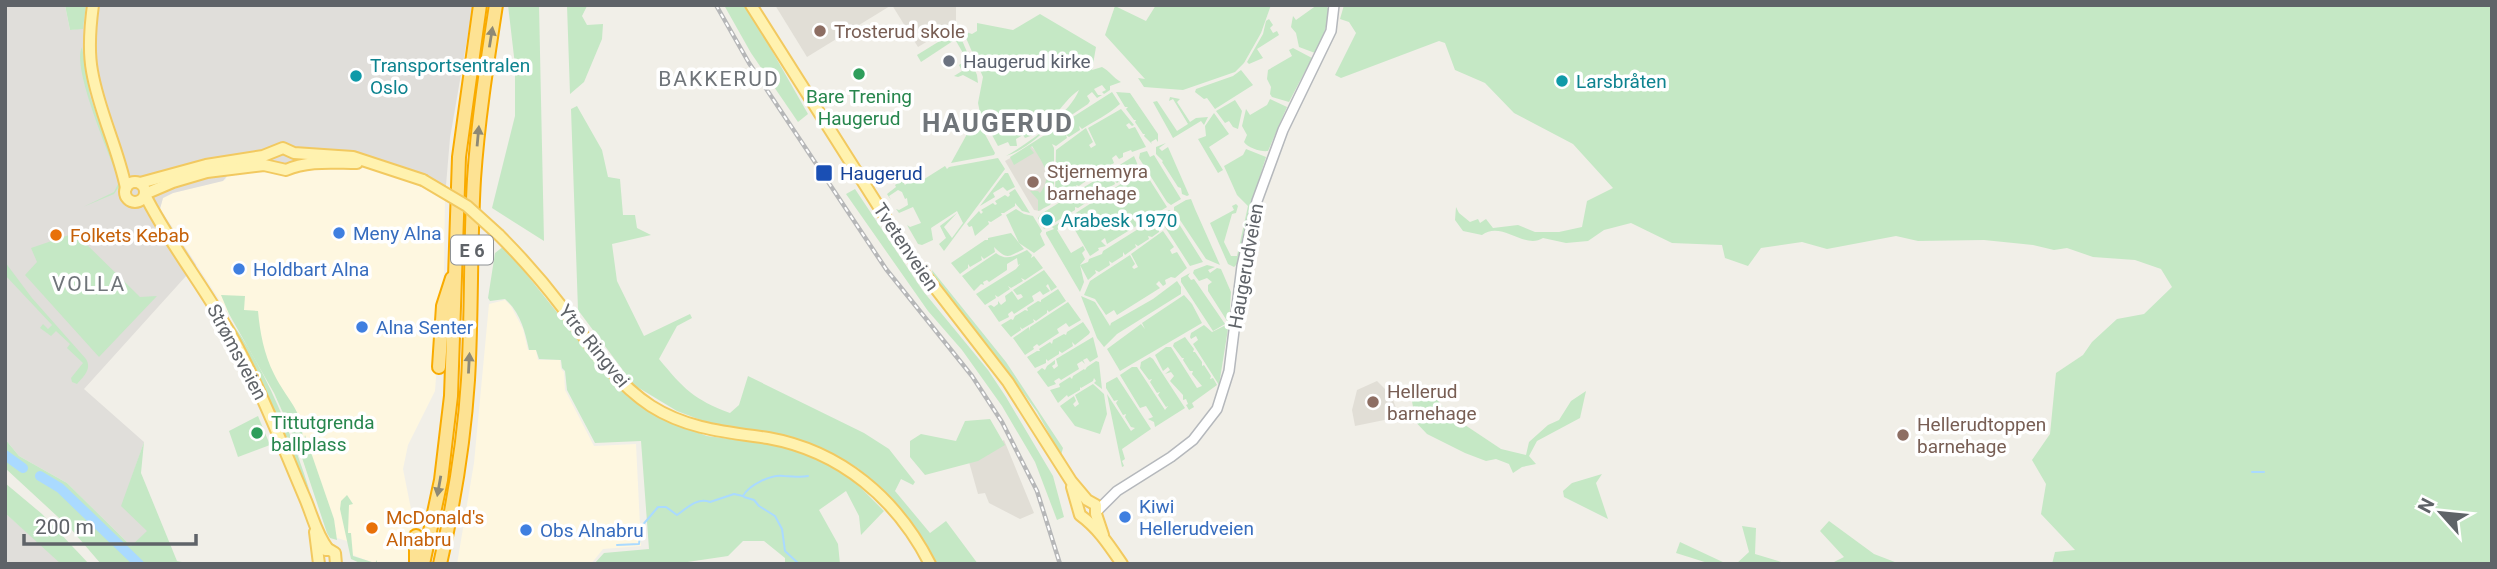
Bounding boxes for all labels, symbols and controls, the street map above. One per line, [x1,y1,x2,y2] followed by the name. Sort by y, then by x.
[834,20,965,43] place label: Trosterud skole
[812,23,828,39] marker: Trosterud skole
[486,26,497,48] one-way arrow
[963,50,1091,73] place label: Haugerud kirke
[941,53,957,69] marker: Haugerud kirke
[370,54,530,99] place label: Transportsentralen Oslo
[851,66,867,82] marker: Bare Trening Haugerud
[658,67,780,91] district label: BAKKERUD
[348,68,364,84] marker: Transportsentralen Oslo
[1576,70,1667,93] place label: Larsbråten
[1554,73,1570,89] marker: Larsbråten
[806,85,912,130] place label: Bare Trening Haugerud
[922,108,1074,138] district label: HAUGERUD
[472,125,483,147] one-way arrow
[1047,160,1148,205] place label: Stjernemyra barnehage
[840,162,923,185] place label: Haugerud
[814,163,834,183] marker: Haugerud
[1025,174,1041,190] marker: Stjernemyra barnehage
[868,199,944,295] street label: Tvetenveien
[1224,201,1268,331] street label: Haugerudveien
[1061,209,1177,232] place label: Arabesk 1970
[1039,212,1055,228] marker: Arabesk 1970
[353,222,442,245] place label: Meny Alna
[70,224,189,247] place label: Folkets Kebab
[331,225,347,241] marker: Meny Alna
[48,227,64,243] marker: Folkets Kebab
[451,236,493,264] road number: E 6
[253,258,369,281] place label: Holdbart Alna
[231,261,247,277] marker: Holdbart Alna
[52,272,126,296] district label: VOLLA
[202,300,272,404] street label: Strømsveien
[554,300,634,392] street label: Ytre Ringvei
[376,316,474,339] place label: Alna Senter
[354,319,370,335] marker: Alna Senter
[463,352,474,374] one-way arrow
[1387,380,1477,425] place label: Hellerud barnehage
[1365,394,1381,410] marker: Hellerud barnehage
[271,411,375,456] place label: Tittutgrenda ballplass
[1917,413,2046,458] place label: Hellerudtoppen barnehage
[249,425,265,441] marker: Tittutgrenda ballplass
[1895,427,1911,443] marker: Hellerudtoppen barnehage
[434,475,445,497] one-way arrow
[2406,478,2476,548] north arrow
[2413,494,2440,517] text: N
[1139,495,1254,540] place label: Kiwi Hellerudveien
[24,503,196,546] scale bar
[386,506,484,551] place label: McDonald's Alnabru
[1117,509,1133,525] marker: Kiwi Hellerudveien
[35,515,94,539] text: 200 m
[540,519,644,542] place label: Obs Alnabru
[364,520,380,536] marker: McDonald's Alnabru
[518,522,534,538] marker: Obs Alnabru

